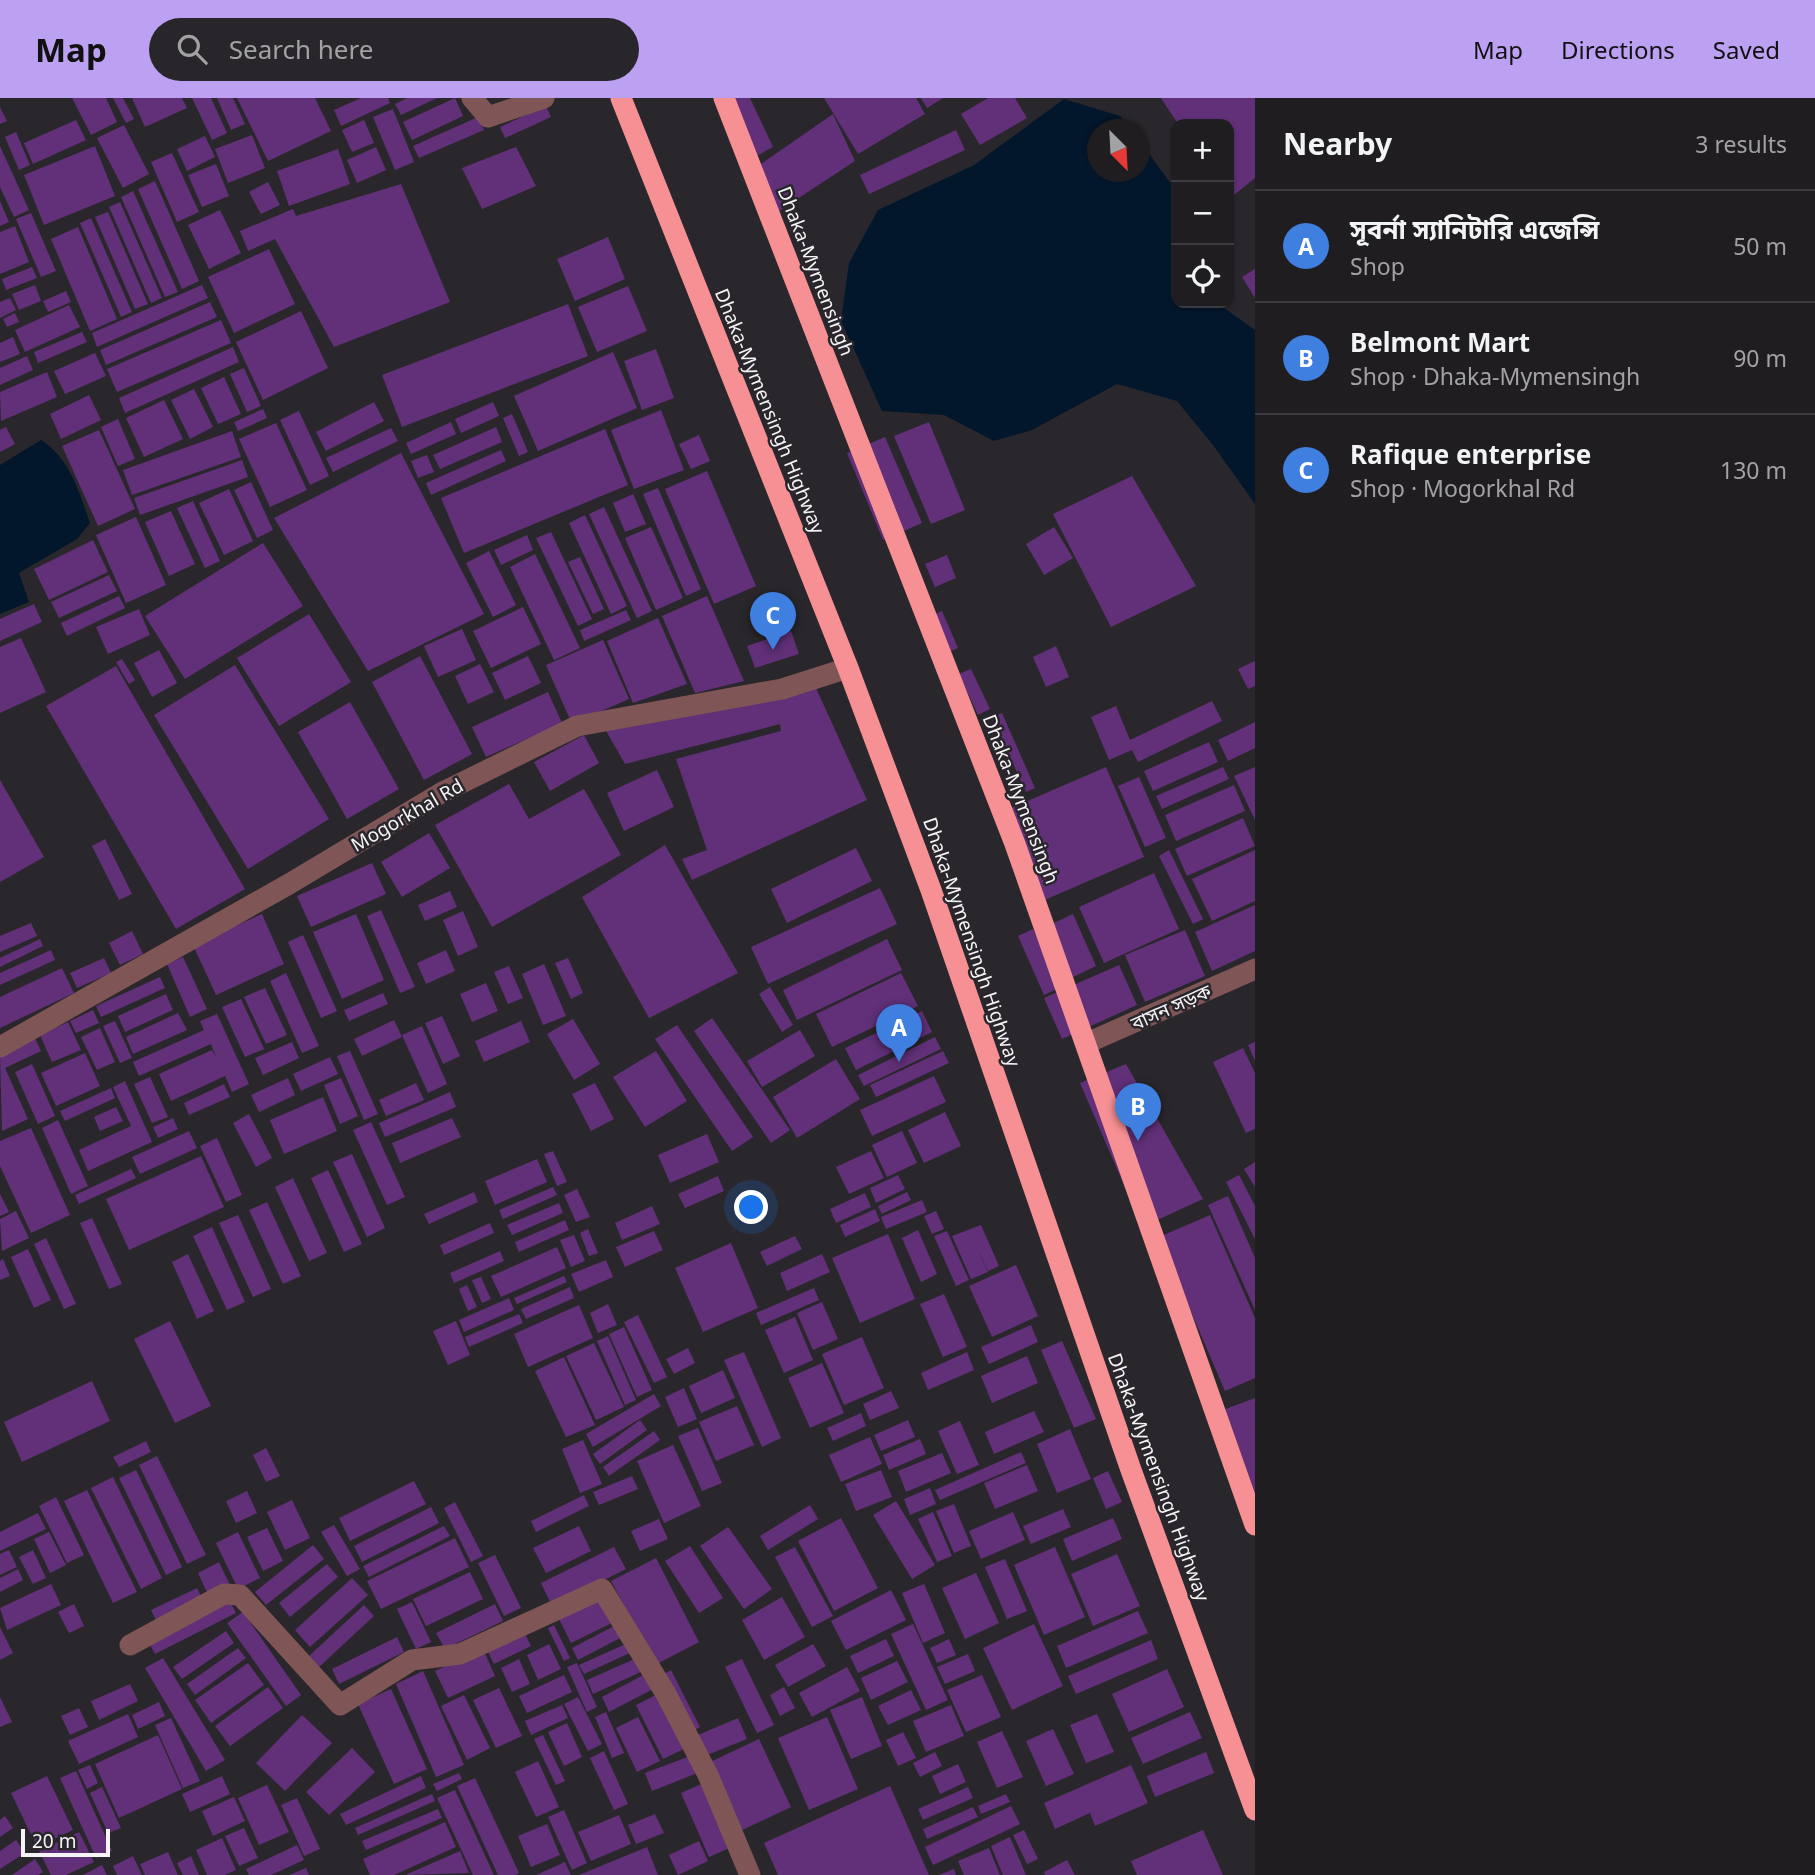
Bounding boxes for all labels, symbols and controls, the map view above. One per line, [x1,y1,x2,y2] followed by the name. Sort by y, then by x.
[149,18,639,81] search box
[35,27,107,72] text: Map
[173,30,211,68] icon: search
[229,31,373,67] text: Search here
[1473,33,1523,66] text: Map
[1561,33,1675,66] text: Directions
[1713,33,1780,66] text: Saved
[1087,119,1150,182] north arrow
[1171,119,1234,308] map controls
[1171,119,1234,182] button: +
[1283,123,1392,164] text: Nearby
[1695,128,1787,160] text: 3 results
[1171,182,1234,245] button: −
[772,183,860,359] street label: Dhaka-Mymensingh
[1350,211,1599,247] text: সূবর্না স্যানিটারি এজেন্সি
[1298,230,1314,262] text: A
[1733,230,1787,262] text: 50 m
[1171,245,1234,308] button: locate
[1350,250,1405,282] text: Shop
[709,285,831,538] street label: Dhaka-Mymensingh Highway
[1350,324,1530,360] text: Belmont Mart
[1298,342,1314,374] text: B
[1733,342,1787,374] text: 90 m
[1350,360,1640,392] text: Shop · Dhaka-Mymensingh
[1350,436,1591,472] text: Rafique enterprise
[1299,454,1313,486] text: C
[1720,454,1787,486] text: 130 m
[1350,472,1575,504] text: Shop · Mogorkhal Rd
[750,592,796,650] pin: C
[977,711,1065,887] street label: Dhaka-Mymensingh
[346,772,468,858] street label: Mogorkhal Rd
[917,814,1027,1070] street label: Dhaka-Mymensingh Highway
[1126,978,1216,1037] street label: বাসন সড়ক
[876,1004,922,1062] pin: A
[1115,1083,1161,1141] pin: B
[734,1190,768,1224] your location
[1102,1349,1216,1605] street label: Dhaka-Mymensingh Highway
[21,1826,110,1858] scale bar
[32,1828,76,1854] text: 20 m

